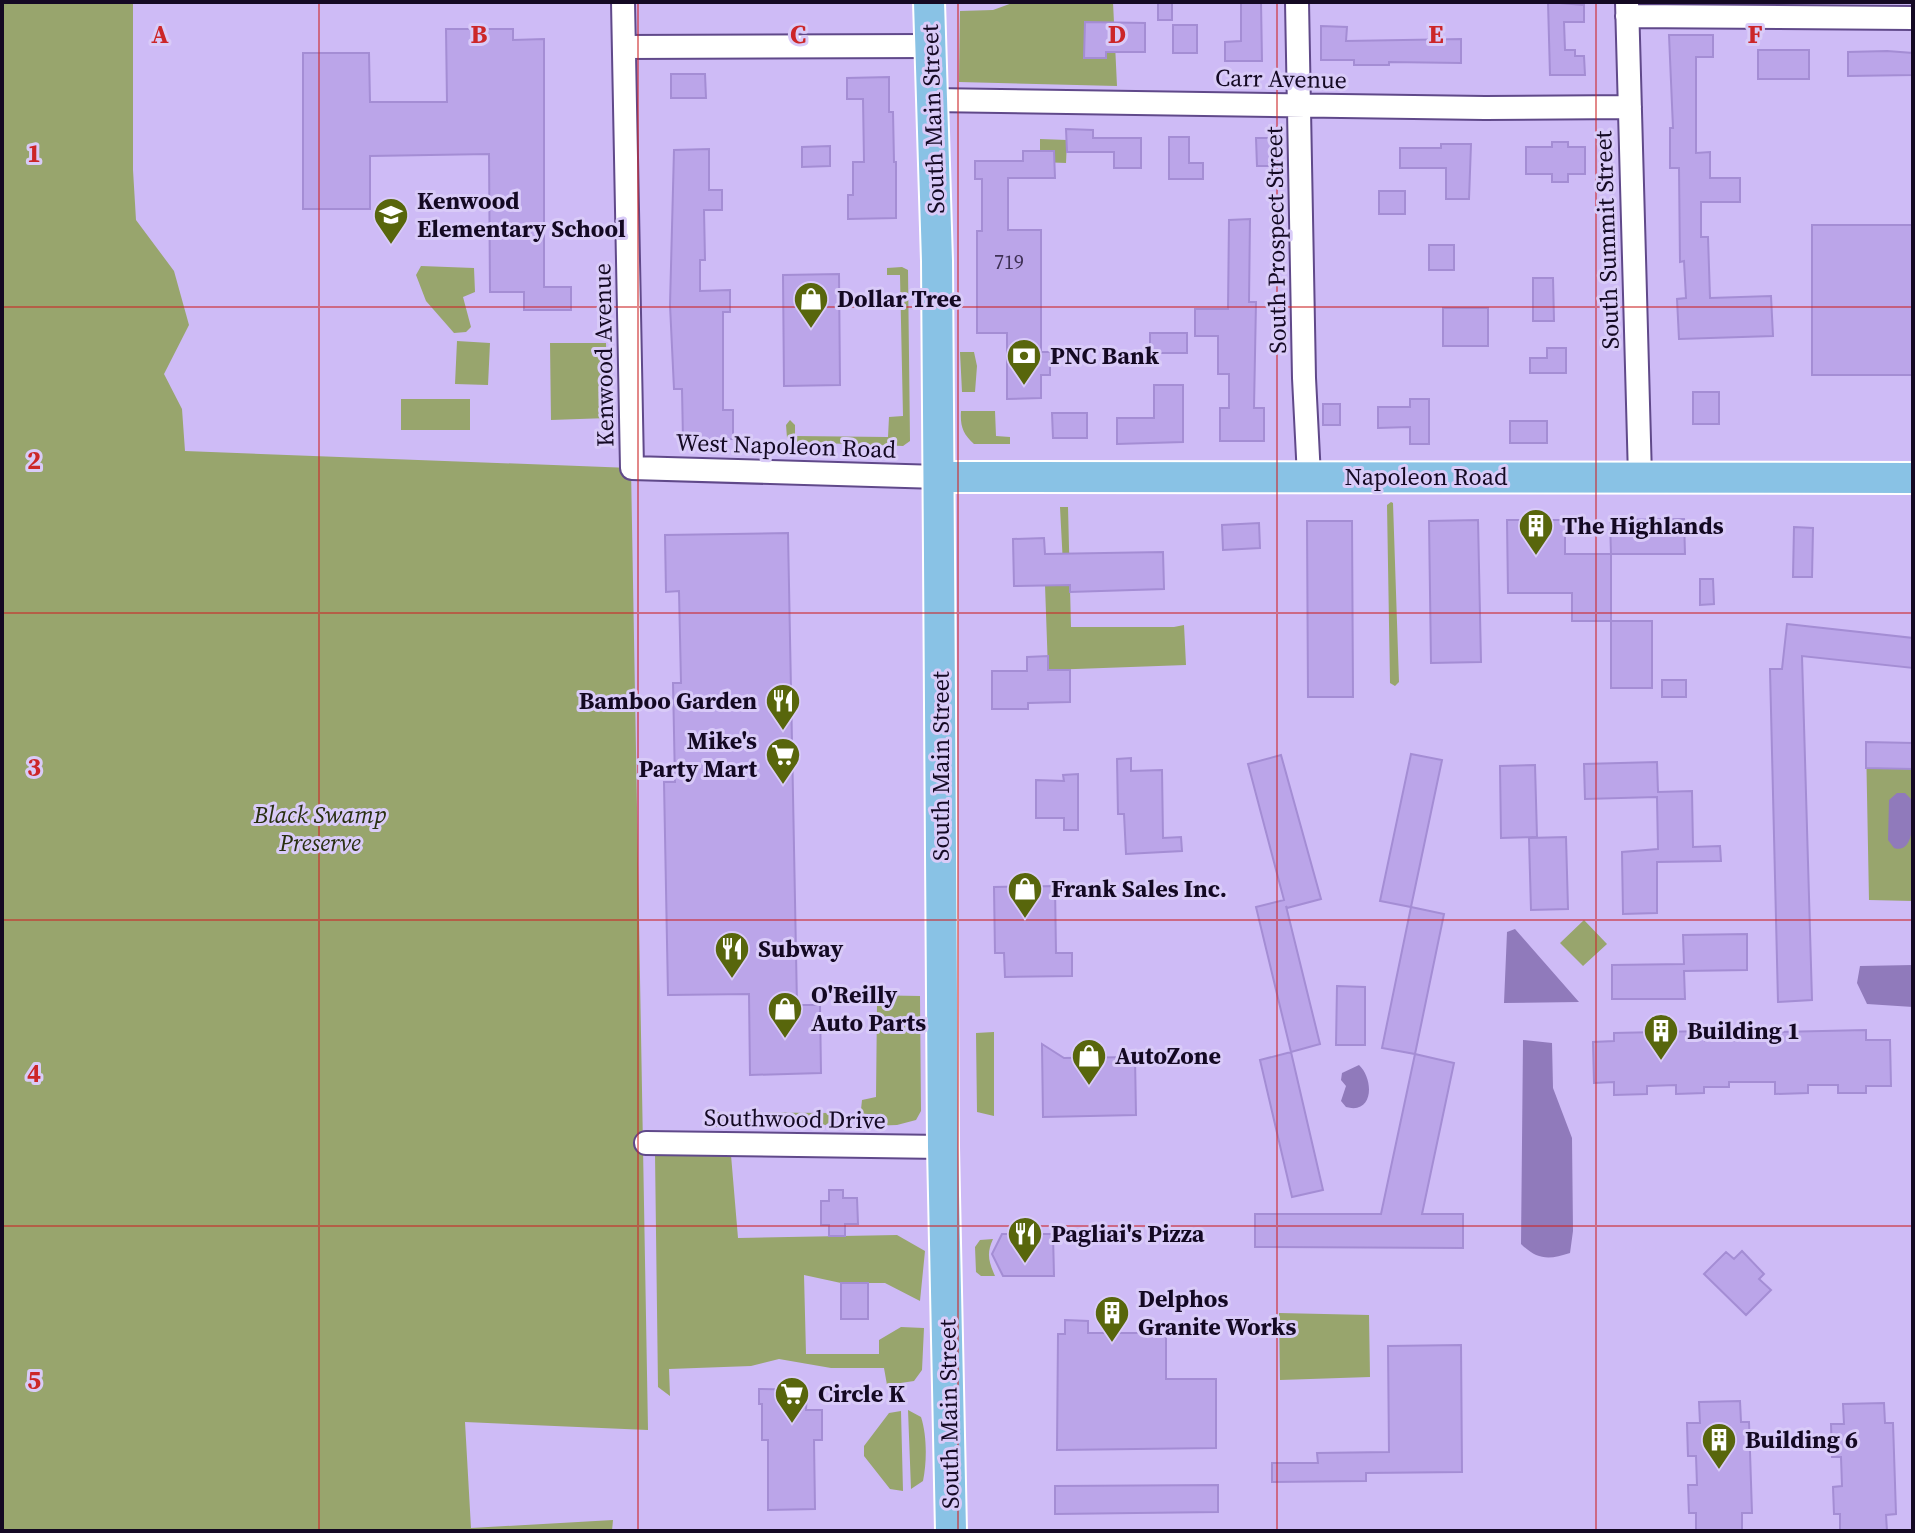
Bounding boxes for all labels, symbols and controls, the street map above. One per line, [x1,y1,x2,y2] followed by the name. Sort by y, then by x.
[151,16,169,52] text: A
[471,16,488,52] text: B
[790,16,806,52] text: C
[1108,16,1126,52] text: D
[1428,16,1444,52] text: E
[1747,16,1763,52] text: F
[913,23,952,214] street label: South Main Street
[1215,61,1347,96] street label: Carr Avenue
[1257,126,1294,354] street label: South Prospect Street
[1586,130,1627,350] street label: South Summit Street
[27,135,41,171] text: 1
[417,184,626,245] place label: Kenwood Elementary School
[372,196,410,246] school or university icon: Kenwood Elementary School
[994,248,1024,276] house number: 719
[585,263,622,447] street label: Kenwood Avenue
[792,280,830,330] shop icon: Dollar Tree
[837,282,962,315] place label: Dollar Tree
[1005,337,1043,387] bank icon: PNC Bank
[1050,339,1160,372] place label: PNC Bank
[675,425,897,466] street label: West Napoleon Road
[27,442,41,478] text: 2
[1344,460,1508,493] street label: Napoleon Road
[1517,507,1555,557] building icon: The Highlands
[1562,509,1724,542] place label: The Highlands
[924,671,957,861] street label: South Main Street
[764,682,802,732] restaurant icon: Bamboo Garden
[579,684,757,717] place label: Bamboo Garden
[638,724,757,785] place label: Mike's Party Mart
[764,736,802,786] supermarket icon: Mike's Party Mart
[27,749,41,785] text: 3
[253,798,386,859] park label: Black Swamp Preserve
[1006,870,1044,920] shop icon: Frank Sales Inc.
[1051,872,1227,905] place label: Frank Sales Inc.
[713,930,751,980] restaurant icon: Subway
[758,932,843,965] place label: Subway
[811,978,926,1039] place label: O'Reilly Auto Parts
[766,990,804,1040] shop icon: O'Reilly Auto Parts
[1642,1012,1680,1062] building icon: Building 1
[1687,1014,1800,1047] place label: Building 1
[1070,1037,1108,1087] shop icon: AutoZone
[1115,1039,1221,1072] place label: AutoZone
[27,1055,41,1091] text: 4
[704,1100,886,1137] street label: Southwood Drive
[1006,1215,1044,1265] restaurant icon: Pagliai's Pizza
[1051,1217,1205,1250] place label: Pagliai's Pizza
[1138,1282,1296,1343] place label: Delphos Granite Works
[1093,1294,1131,1344] building icon: Delphos Granite Works
[930,1319,967,1509] street label: South Main Street
[27,1362,41,1398] text: 5
[773,1375,811,1425] supermarket icon: Circle K
[818,1377,905,1410] place label: Circle K
[1700,1421,1738,1471] building icon: Building 6
[1745,1423,1858,1456] place label: Building 6

